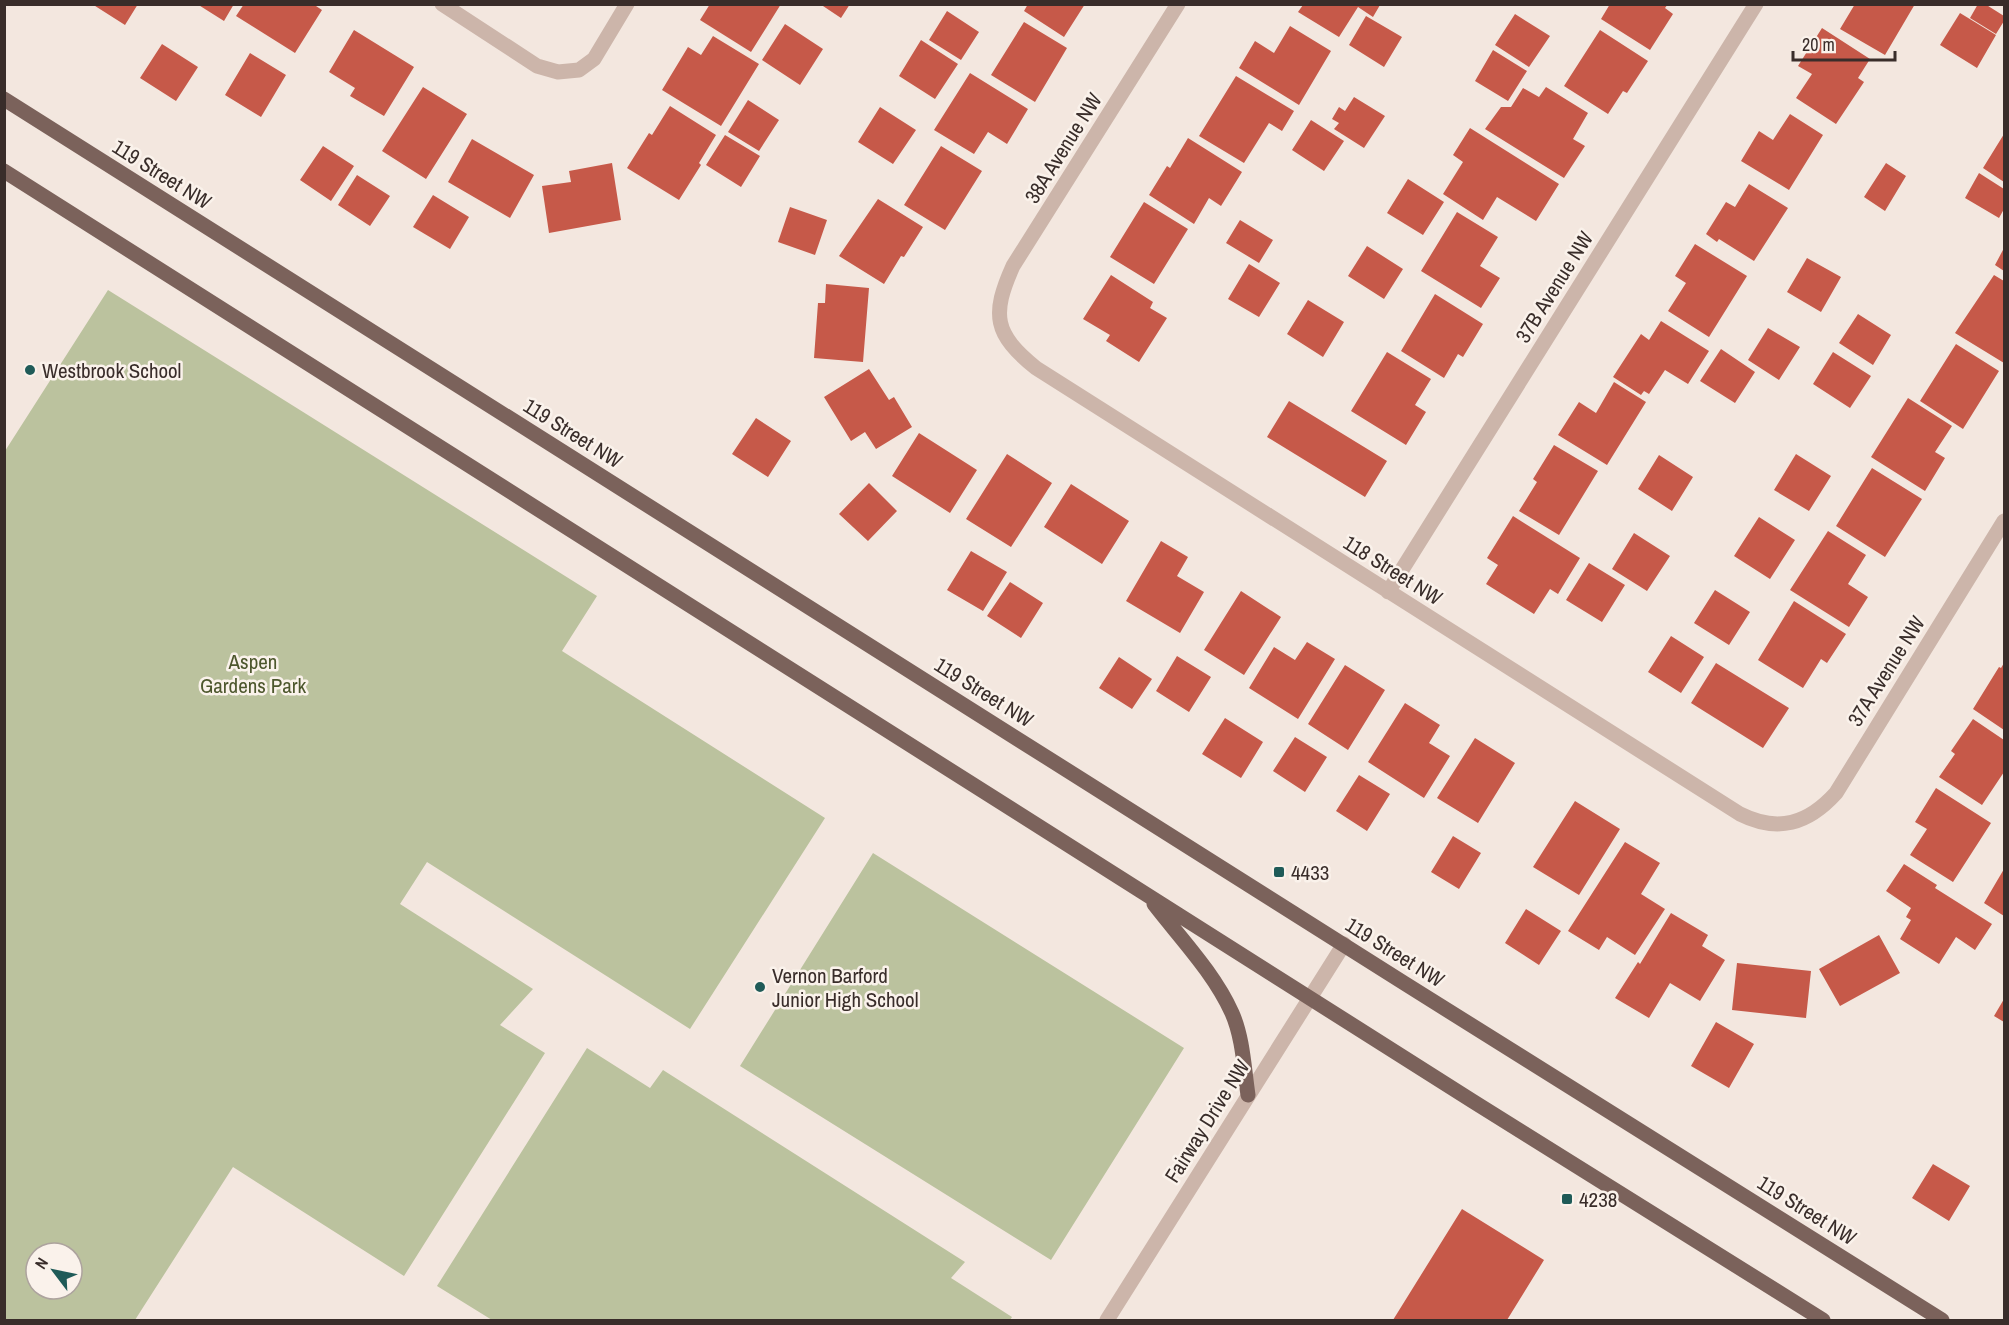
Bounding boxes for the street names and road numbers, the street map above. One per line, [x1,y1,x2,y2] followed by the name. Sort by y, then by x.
[1018,87,1109,209] street label: 38A Avenue NW
[107,132,218,216] street label: 119 Street NW
[1508,225,1600,348] street label: 37B Avenue NW
[518,391,629,475] street label: 119 Street NW
[1338,528,1449,612] street label: 118 Street NW
[1841,610,1932,732] street label: 37A Avenue NW
[929,650,1040,734] street label: 119 Street NW
[1340,910,1451,994] street label: 119 Street NW
[1158,1053,1257,1188] street label: Fairway Drive NW
[1752,1168,1863,1252] street label: 119 Street NW

